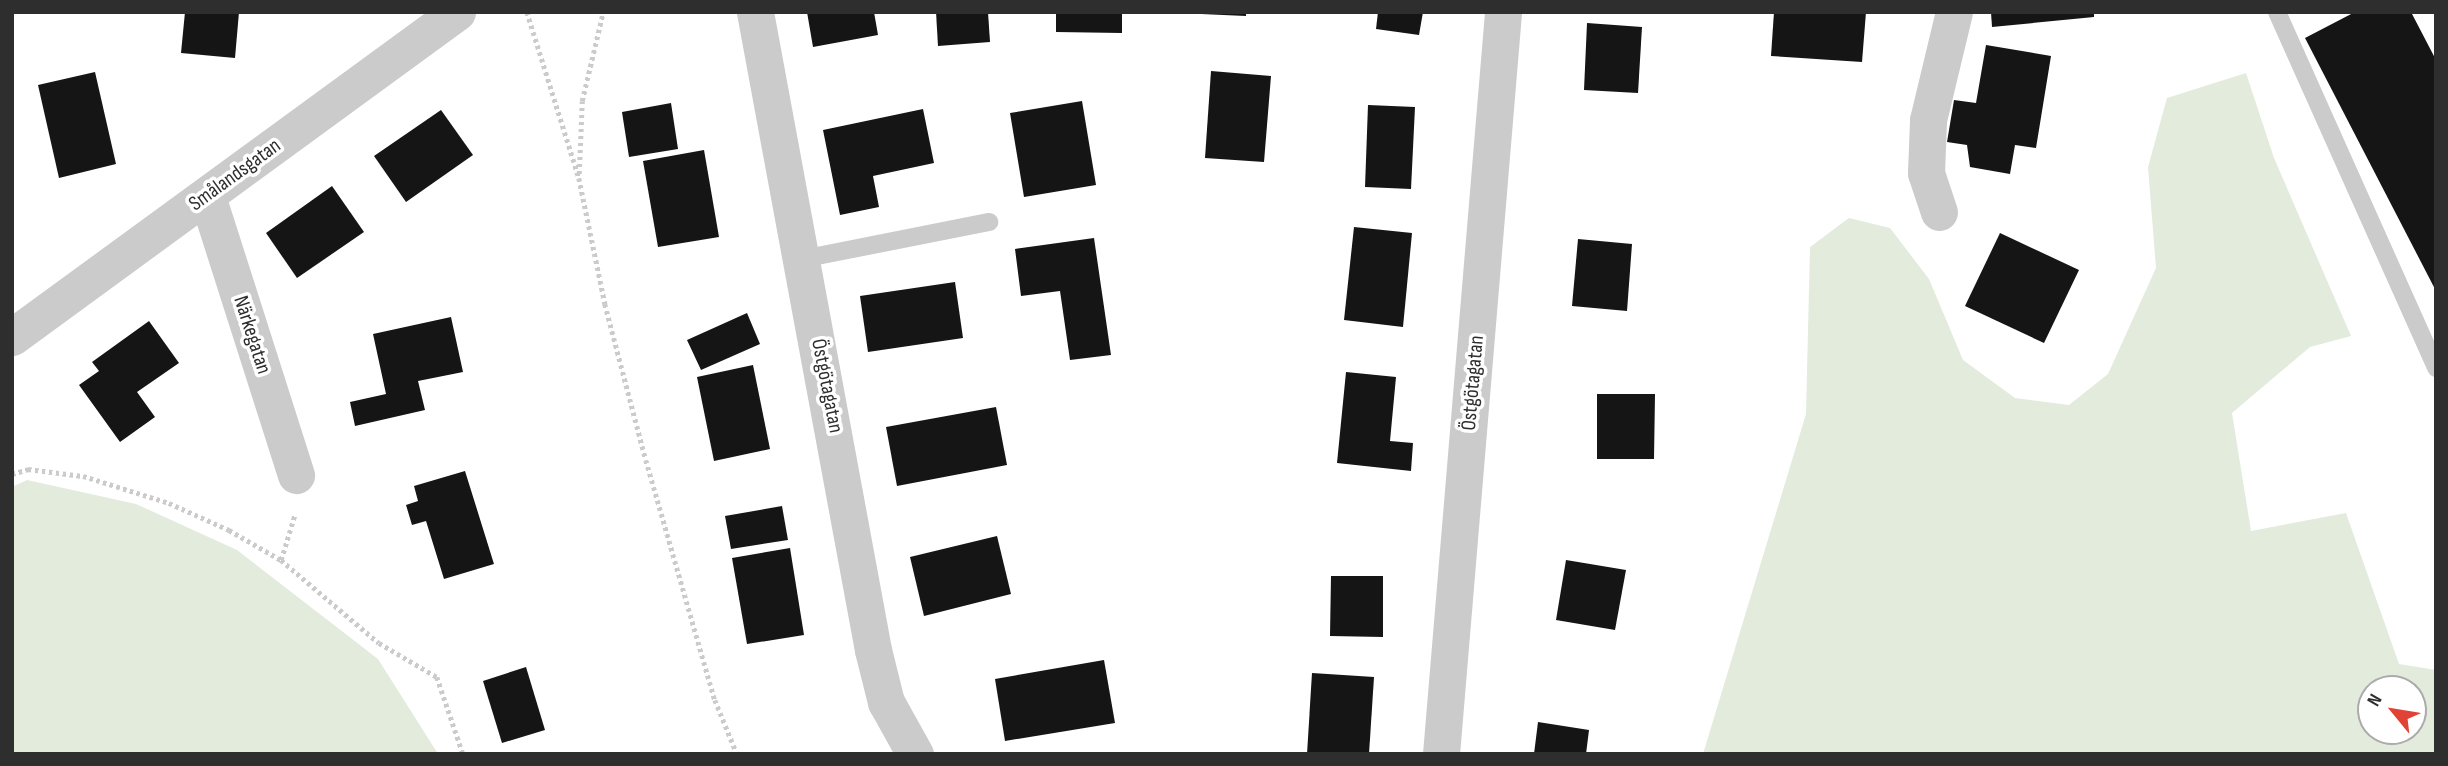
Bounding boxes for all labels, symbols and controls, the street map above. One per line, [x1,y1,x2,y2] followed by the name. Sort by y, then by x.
[184,133,286,217] street label: Smålandsgatan
[228,293,276,377] street label: Närkegatan
[1456,334,1490,432] street label: Östgötagatan
[806,337,848,435] street label: Östgötagatan
[2357,675,2427,745] north arrow
[2363,690,2388,710] text: N

